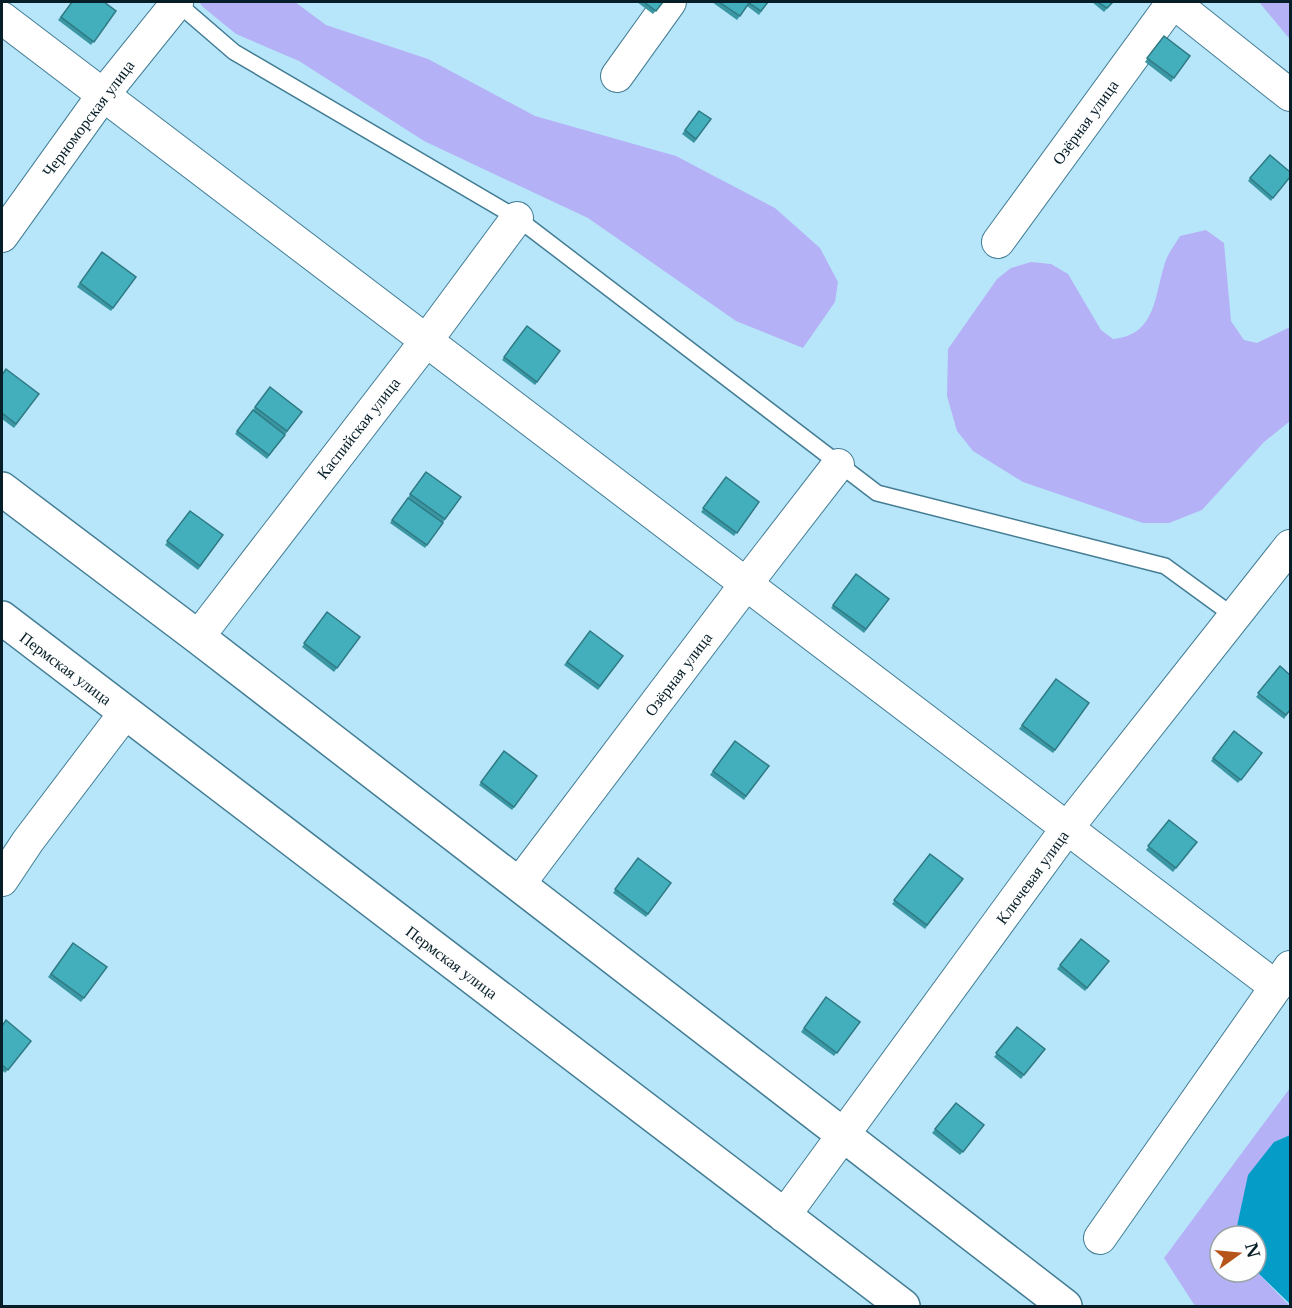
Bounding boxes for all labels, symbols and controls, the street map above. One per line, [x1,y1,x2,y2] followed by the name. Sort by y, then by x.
[38,56,138,180] street label: Черноморская улица
[1047,76,1123,168] street label: Озёрная улица
[312,373,404,483] street label: Каспийская улица
[16,627,116,709] street label: Пермская улица
[640,628,716,720] street label: Озёрная улица
[991,826,1073,928] street label: Ключевая улица
[402,921,502,1003] street label: Пермская улица
[1208,1224,1268,1284] north arrow
[1241,1240,1264,1260] text: N

